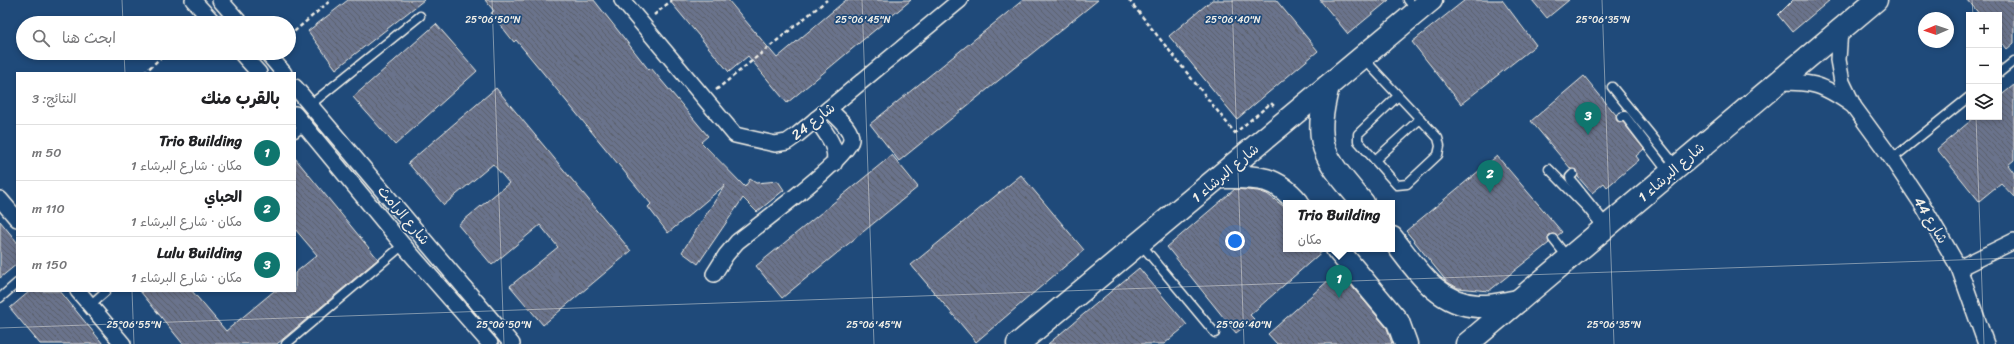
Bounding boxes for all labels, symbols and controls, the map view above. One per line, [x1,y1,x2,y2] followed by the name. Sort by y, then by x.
[465,11,521,29] text: 25°06'50"N
[835,11,891,29] text: 25°06'45"N
[1205,11,1261,29] text: 25°06'40"N
[1576,11,1630,29] text: 25°06'35"N
[1918,12,1954,48] north arrow
[1966,12,2002,120] map controls
[1966,12,2002,48] button: +
[16,16,296,60] search box
[62,25,116,51] text: ابحث هنا
[30,27,52,49] icon: search
[1966,48,2002,84] button: −
[201,83,280,113] text: بالقرب منك
[1966,84,2002,120] button: layers
[32,87,76,110] text: النتائج: 3
[786,96,841,147] street label: شارع 24
[1575,102,1601,135] pin: 3
[159,128,242,154] text: Trio Building
[1632,136,1711,209] street label: شارع البرشاء 1
[1186,137,1265,209] street label: شارع البرشاء 1
[32,141,62,164] text: 50 m
[264,141,270,164] text: 1
[131,154,242,177] text: مكان · شارع البرشاء 1
[1477,160,1503,193] pin: 2
[371,180,436,251] street label: شارع الرامث
[204,184,242,210] text: الحباي
[1907,192,1955,249] street label: شارع 44
[32,197,65,220] text: 110 m
[263,197,271,220] text: 2
[1283,200,1395,252] popup
[1298,202,1380,228] text: Trio Building
[131,210,242,233] text: مكان · شارع البرشاء 1
[1298,228,1322,251] text: مكان
[1225,231,1245,251] your location
[157,240,242,266] text: Lulu Building
[32,253,67,276] text: 150 m
[263,253,271,276] text: 3
[1326,265,1352,298] pin: 1
[131,266,242,289] text: مكان · شارع البرشاء 1
[106,316,162,334] text: 25°06'55"N
[476,316,532,334] text: 25°06'50"N
[846,316,902,334] text: 25°06'45"N
[1216,316,1272,334] text: 25°06'40"N
[1587,316,1641,334] text: 25°06'35"N

